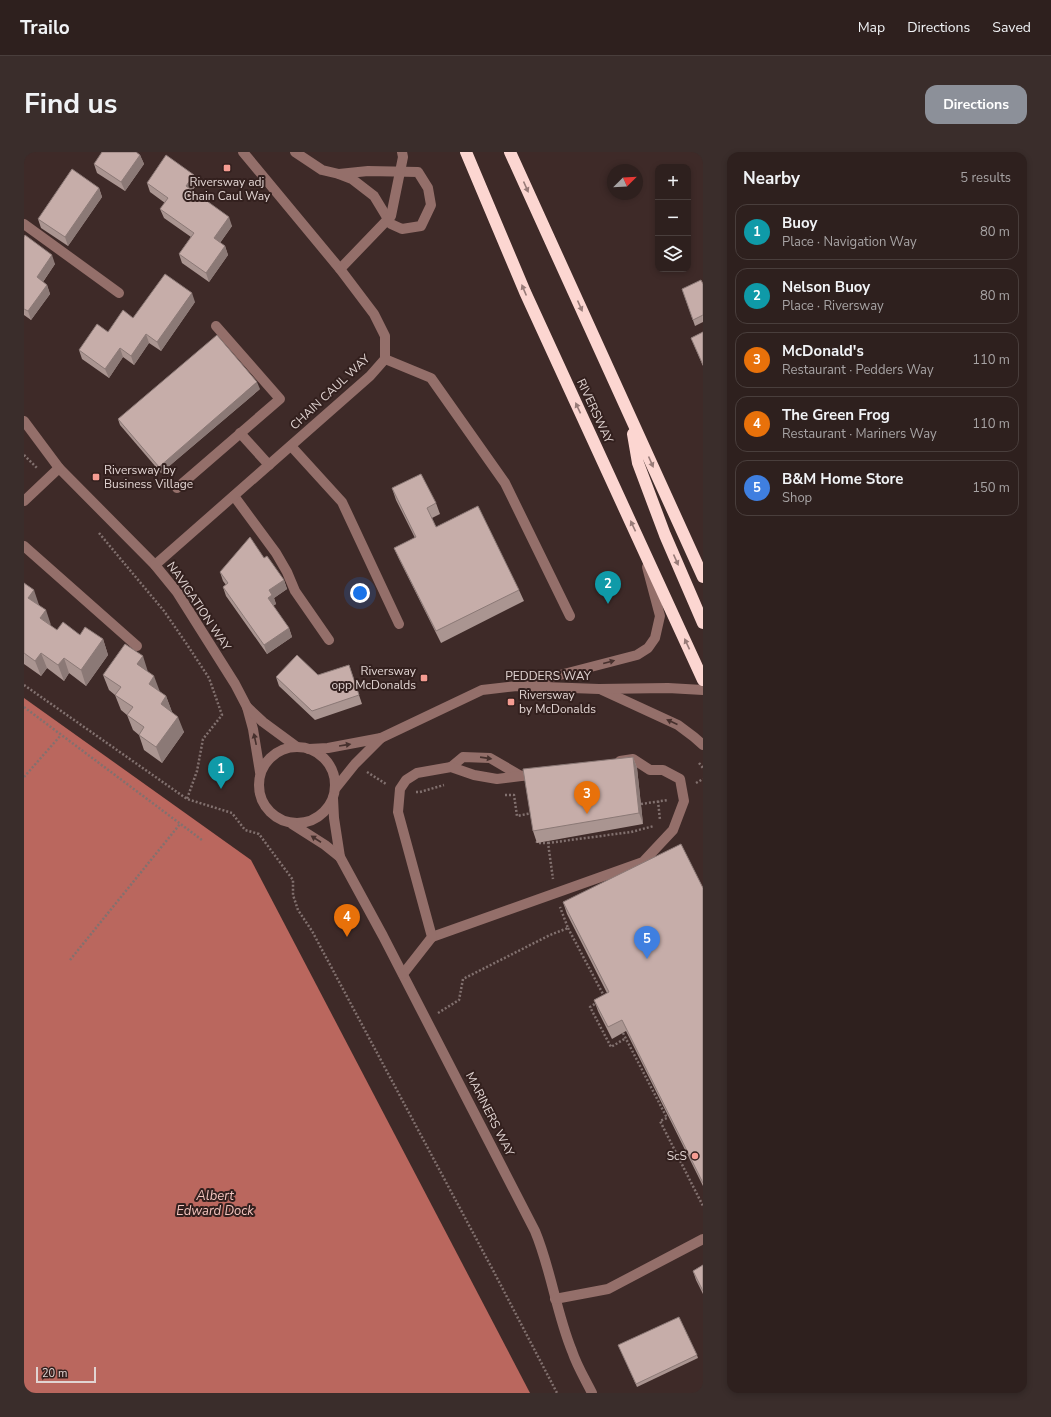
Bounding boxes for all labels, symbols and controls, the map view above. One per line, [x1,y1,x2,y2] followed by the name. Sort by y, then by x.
[20,15,70,41] text: Trailo
[858,18,885,37] text: Map
[907,18,970,37] text: Directions
[992,18,1031,37] text: Saved
[24,85,118,123] text: Find us
[925,85,1027,124] button: Directions
[222,163,232,173] marker: Riversway adj Chain Caul Way
[607,164,643,200] north arrow
[655,164,691,272] map controls
[655,164,691,200] button: +
[743,167,800,190] text: Nearby
[960,169,1011,187] text: 5 results
[184,174,271,204] place label: Riversway adj Chain Caul Way
[523,182,529,193] one-way arrow
[655,200,691,236] button: −
[782,213,817,233] text: Buoy
[753,223,761,241] text: 1
[980,223,1010,241] text: 80 m
[782,233,917,251] text: Place · Navigation Way
[655,236,691,272] button: layers
[782,277,870,297] text: Nelson Buoy
[521,283,527,295] one-way arrow
[753,287,761,305] text: 2
[980,287,1010,305] text: 80 m
[782,297,884,315] text: Place · Riversway
[577,300,583,311] one-way arrow
[782,341,864,361] text: McDonald's
[287,350,374,433] street label: CHAIN CAUL WAY
[753,351,761,369] text: 3
[972,351,1010,369] text: 110 m
[782,361,934,379] text: Restaurant · Pedders Way
[573,376,617,447] street label: RIVERSWAY
[575,401,581,413] one-way arrow
[782,405,890,425] text: The Green Frog
[753,415,761,433] text: 4
[972,415,1010,433] text: 110 m
[782,425,937,443] text: Restaurant · Mariners Way
[648,457,654,468] one-way arrow
[104,462,193,492] place label: Riversway by Business Village
[782,469,903,489] text: B&M Home Store
[91,472,101,482] marker: Riversway by Business Village
[753,479,761,497] text: 5
[972,479,1010,497] text: 150 m
[782,489,812,507] text: Shop
[630,520,636,532] one-way arrow
[673,555,679,566] one-way arrow
[163,558,235,654] street label: NAVIGATION WAY
[595,571,621,604] pin: 2
[350,583,370,603] your location
[684,639,690,650] one-way arrow
[603,659,615,665] one-way arrow
[331,663,417,693] place label: Riversway opp McDonalds
[505,668,592,684] street label: PEDDERS WAY
[419,673,429,683] marker: Riversway opp McDonalds
[519,687,596,717] place label: Riversway by McDonalds
[506,697,516,707] marker: Riversway by McDonalds
[666,719,678,725] one-way arrow
[252,733,258,745] one-way arrow
[339,742,351,748] one-way arrow
[480,755,492,761] one-way arrow
[208,756,234,789] pin: 1
[574,781,600,814] pin: 3
[311,835,321,843] one-way arrow
[334,904,360,937] pin: 4
[634,926,660,959] pin: 5
[462,1069,518,1159] street label: MARINERS WAY
[667,1148,687,1164] place label: ScS
[690,1151,700,1161] marker: ScS
[176,1187,254,1220] water label: Albert Edward Dock
[36,1365,96,1384] scale bar
[42,1366,67,1381] text: 20 m

